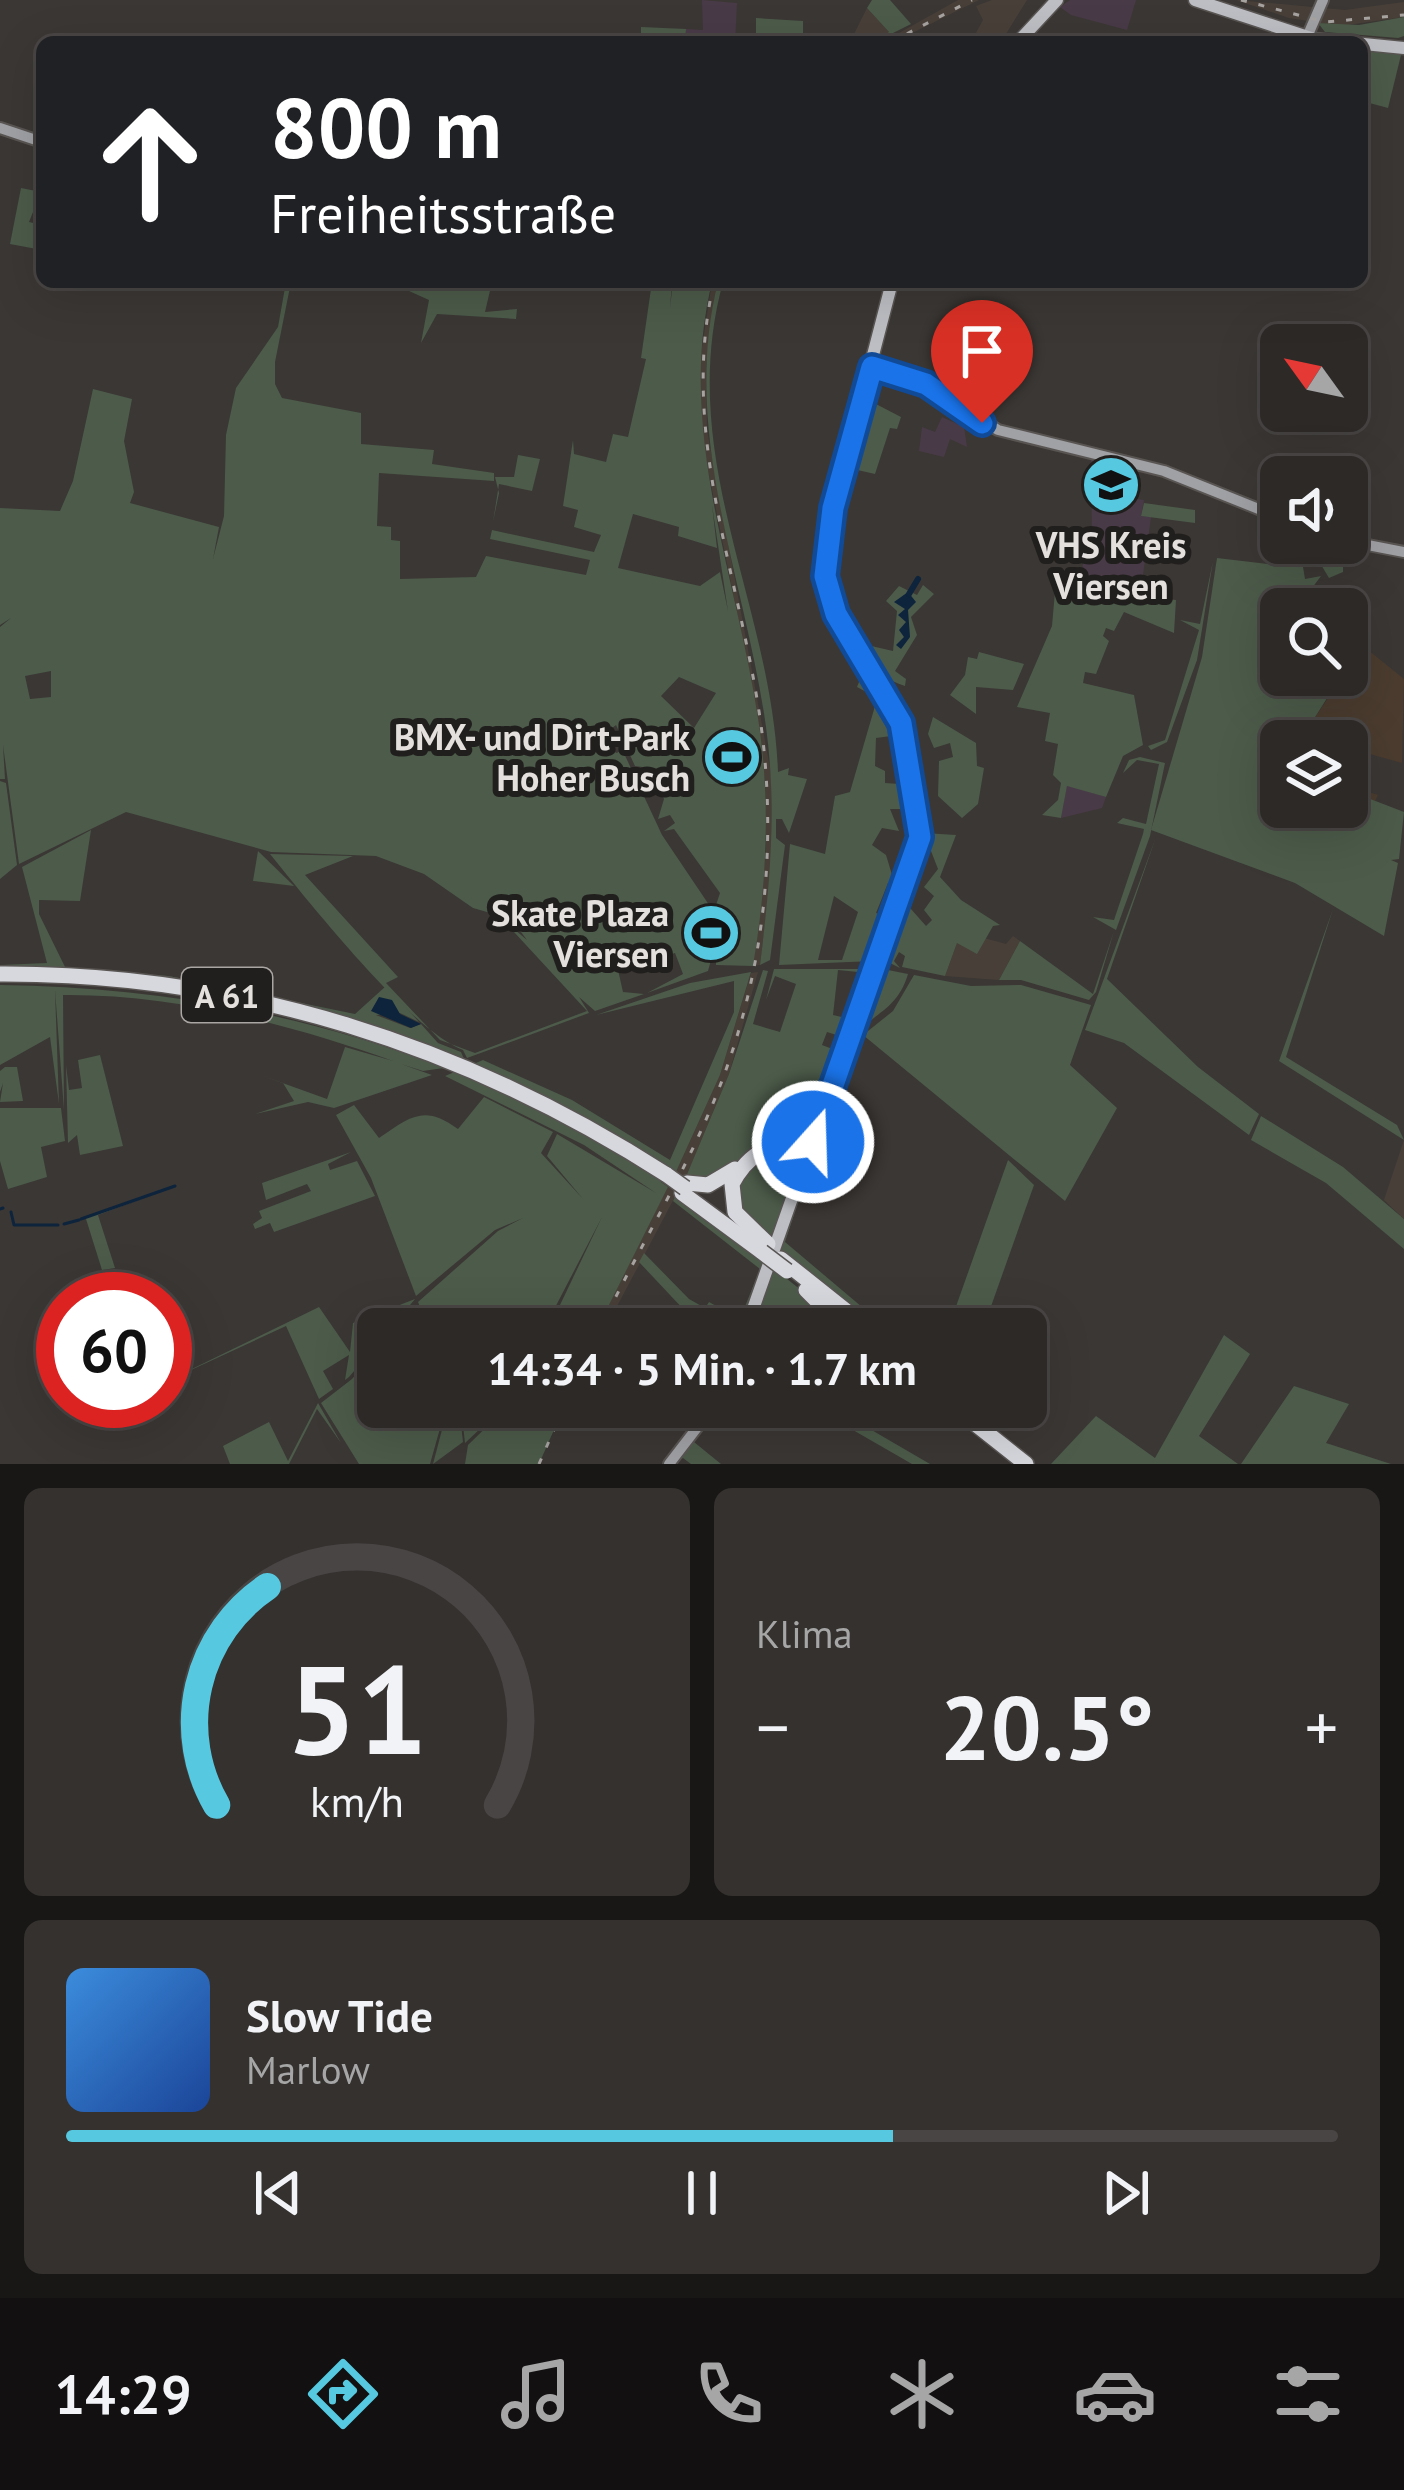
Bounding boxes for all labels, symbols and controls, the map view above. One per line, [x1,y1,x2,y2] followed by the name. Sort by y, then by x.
[270,72,502,181] text: 800 m
[72,84,228,240] icon: ahead
[270,178,616,248] text: Freiheitsstraße
[931,300,1033,423] pin
[949,318,1015,384] icon: arrive
[1260,324,1368,432] north arrow
[1260,324,1368,828] map controls
[1080,454,1142,516] school or university icon: VHS Kreis Viersen
[1260,456,1368,564] button: sound
[1035,521,1186,609] place label: VHS Kreis Viersen
[1260,588,1368,696] button: search
[394,713,690,801] place label: BMX- und Dirt-Park Hoher Busch
[1260,720,1368,828] button: layers
[701,726,763,788] sports icon: BMX- und Dirt-Park Hoher Busch
[491,889,669,977] place label: Skate Plaza Viersen
[680,902,742,964] sports icon: Skate Plaza Viersen
[182,968,272,1022] road number: A 61
[750,1079,876,1205] position arrow
[36,1272,192,1428] speed limit sign: 60
[487,1339,917,1397] text: 14:34 · 5 Min. · 1.7 km
[756,1608,853,1659] text: Klima
[286,1627,428,1788] text: 51
[940,1668,1154,1785] text: 20.5°
[756,1684,789,1769] text: −
[1305,1684,1338,1769] text: +
[310,1773,404,1829] text: km/h
[246,1986,433,2044] text: Slow Tide
[246,2044,370,2095] text: Marlow
[245,2160,311,2226] icon: previous
[669,2160,735,2226] icon: pause
[1093,2160,1159,2226] icon: next
[301,2352,385,2436] icon: directions
[494,2352,578,2436] icon: music
[687,2352,771,2436] icon: phone
[880,2352,964,2436] icon: climate
[1073,2352,1157,2436] icon: car
[1266,2352,1350,2436] icon: filters
[55,2359,192,2429] text: 14:29

